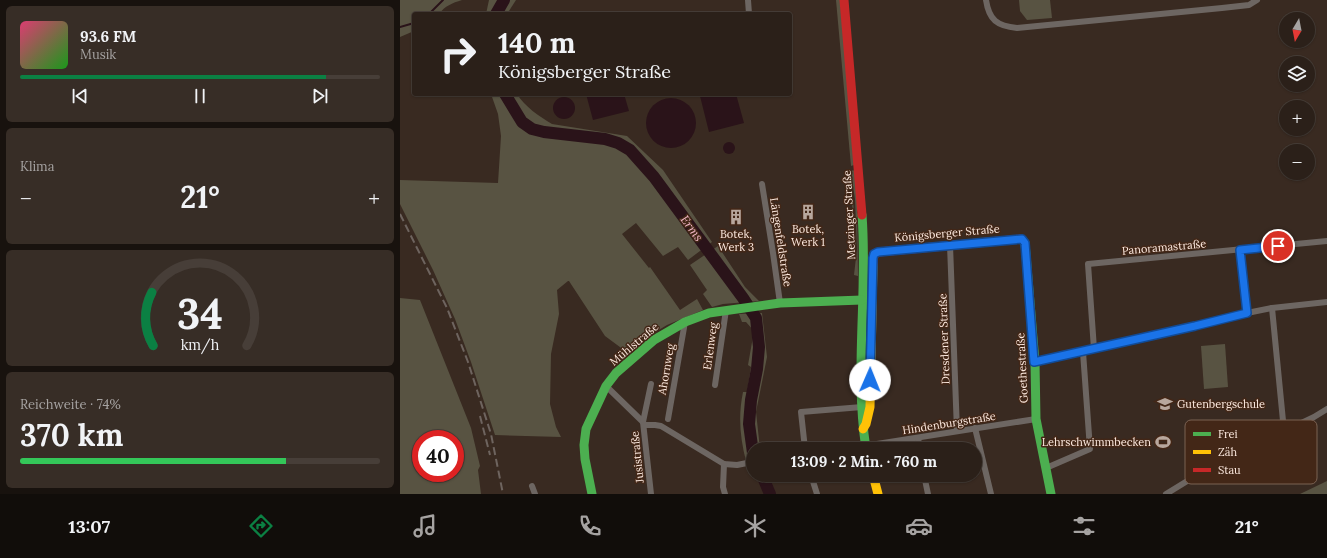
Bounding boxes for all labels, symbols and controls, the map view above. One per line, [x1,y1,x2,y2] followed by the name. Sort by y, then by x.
[1279,12,1315,48] north arrow
[1279,12,1315,180] map controls
[498,25,576,61] text: 140 m
[80,27,136,46] text: 93.6 FM
[432,28,484,80] icon: right
[80,46,116,63] text: Musik
[1279,56,1315,92] button: layers
[498,60,671,83] text: Königsberger Straße
[69,85,91,107] icon: previous
[189,85,211,107] icon: pause
[309,85,331,107] icon: next
[1279,100,1315,136] button: +
[1279,144,1315,180] button: −
[20,158,54,175] text: Klima
[840,170,858,260] street label: Metzinger Straße
[180,178,220,216] text: 21°
[20,184,32,212] text: −
[368,184,380,212] text: +
[767,196,795,288] street label: Längenfeldstraße
[799,203,817,221] building icon: Botek, Werk 1
[727,208,745,226] building icon: Botek, Werk 3
[678,212,706,244] water label: Erms
[894,221,1000,245] street label: Königsberger Straße
[791,222,825,249] place label: Botek, Werk 1
[718,227,754,254] place label: Botek, Werk 3
[1261,229,1295,263] pin
[1267,235,1289,257] icon: arrive
[1121,236,1207,258] street label: Panoramastraße
[177,287,223,340] text: 34
[935,293,953,385] street label: Dresdener Straße
[607,320,661,368] street label: Mühlstraße
[700,320,720,371] street label: Erlenweg
[1013,332,1031,404] street label: Goethestraße
[181,336,220,355] text: km/h
[654,341,678,397] street label: Ahornweg
[849,359,891,401] position arrow
[1156,395,1174,413] school or university icon: Gutenbergschule
[20,396,121,413] text: Reichweite · 74%
[1177,397,1265,411] place label: Gutenbergschule
[901,409,997,437] street label: Hindenburgstraße
[20,416,123,454] text: 370 km
[1185,420,1317,484] legend
[1218,427,1238,441] text: Frei
[412,430,464,482] speed limit sign: 40
[627,430,647,485] street label: Jusistraße
[1154,433,1172,451] sports icon: Lehrschwimmbecken
[1042,435,1151,449] place label: Lehrschwimmbecken
[1218,445,1237,459] text: Zäh
[791,452,937,471] text: 13:09 · 2 Min. · 760 m
[1218,463,1241,477] text: Stau
[247,512,275,540] icon: directions
[411,512,439,540] icon: music
[576,512,604,540] icon: phone
[741,512,769,540] icon: climate
[905,512,933,540] icon: car
[1070,512,1098,540] icon: filters
[68,515,110,538] text: 13:07
[1235,515,1259,538] text: 21°

